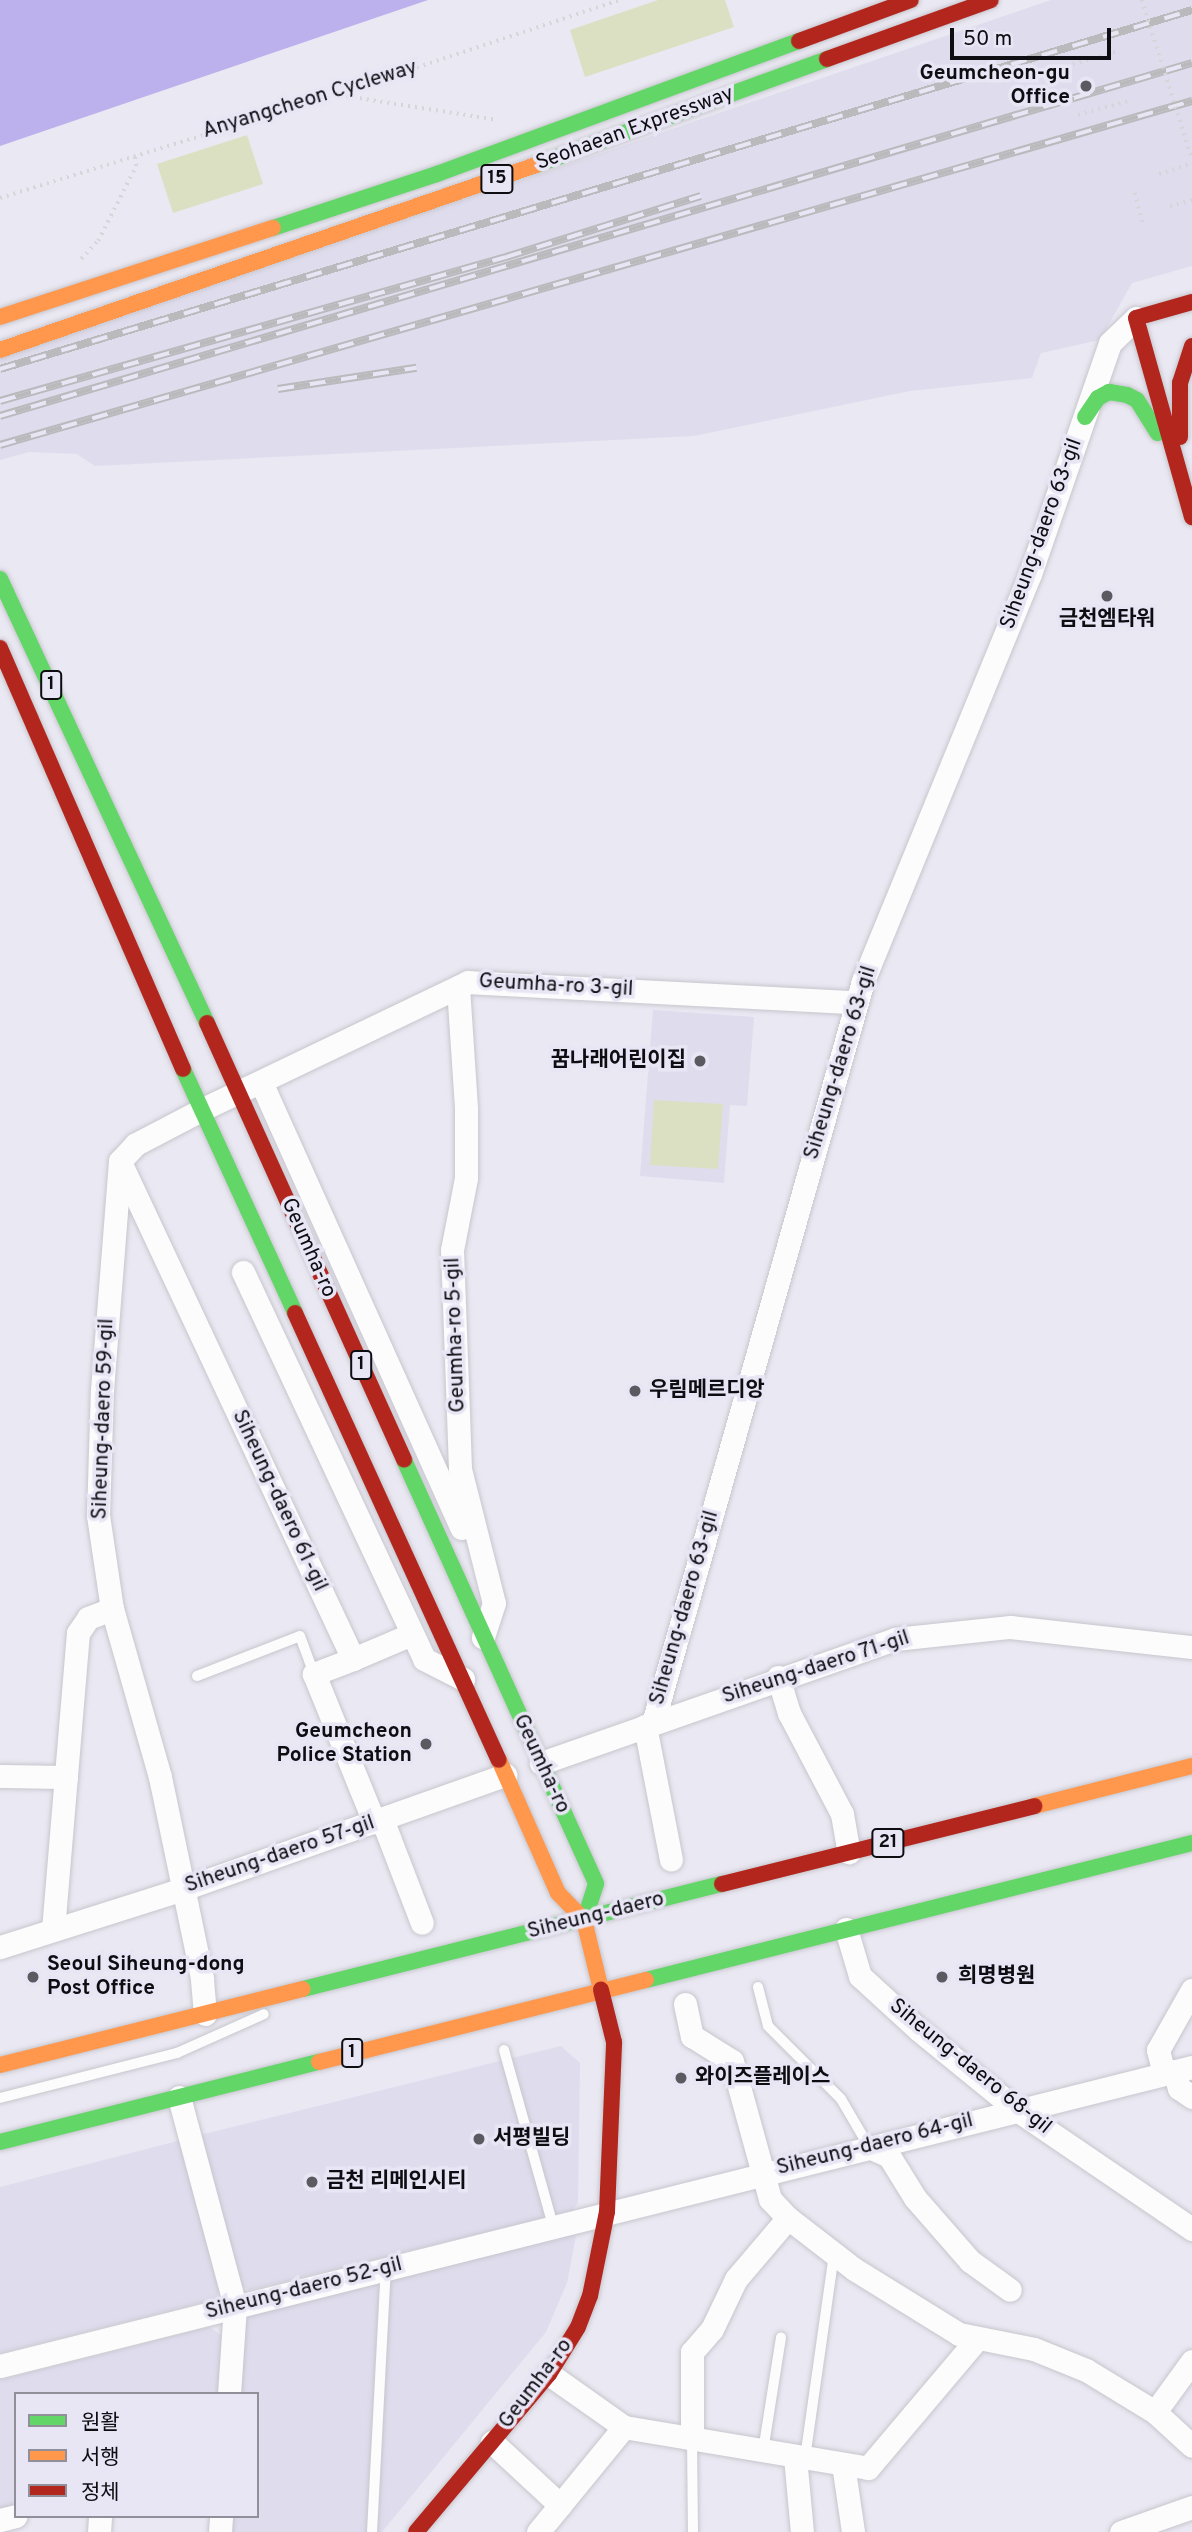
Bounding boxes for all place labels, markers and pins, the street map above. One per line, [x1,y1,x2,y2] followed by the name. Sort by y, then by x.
[920,61,1070,111] place label: Geumcheon-gu Office
[1076,76,1096,96] marker: Geumcheon-gu Office
[1099,588,1115,604] marker: 금천엠타워
[1059,607,1155,633] place label: 금천엠타워
[551,1048,686,1074] place label: 꿈나래어린이집
[692,1053,708,1069] marker: 꿈나래어린이집
[649,1378,765,1404] place label: 우림메르디앙
[627,1383,643,1399] marker: 우림메르디앙
[277,1719,412,1769] place label: Geumcheon Police Station
[418,1736,434,1752] marker: Geumcheon Police Station
[47,1952,245,2002] place label: Seoul Siheung-dong Post Office
[958,1964,1035,1990] place label: 희명병원
[932,1967,952,1987] marker: 희명병원
[25,1969,41,1985] marker: Seoul Siheung-dong Post Office
[695,2065,830,2091] place label: 와이즈플레이스
[673,2070,689,2086] marker: 와이즈플레이스
[493,2126,570,2152] place label: 서평빌딩
[471,2131,487,2147] marker: 서평빌딩
[326,2169,466,2195] place label: 금천 리메인시티
[304,2174,320,2190] marker: 금천 리메인시티

